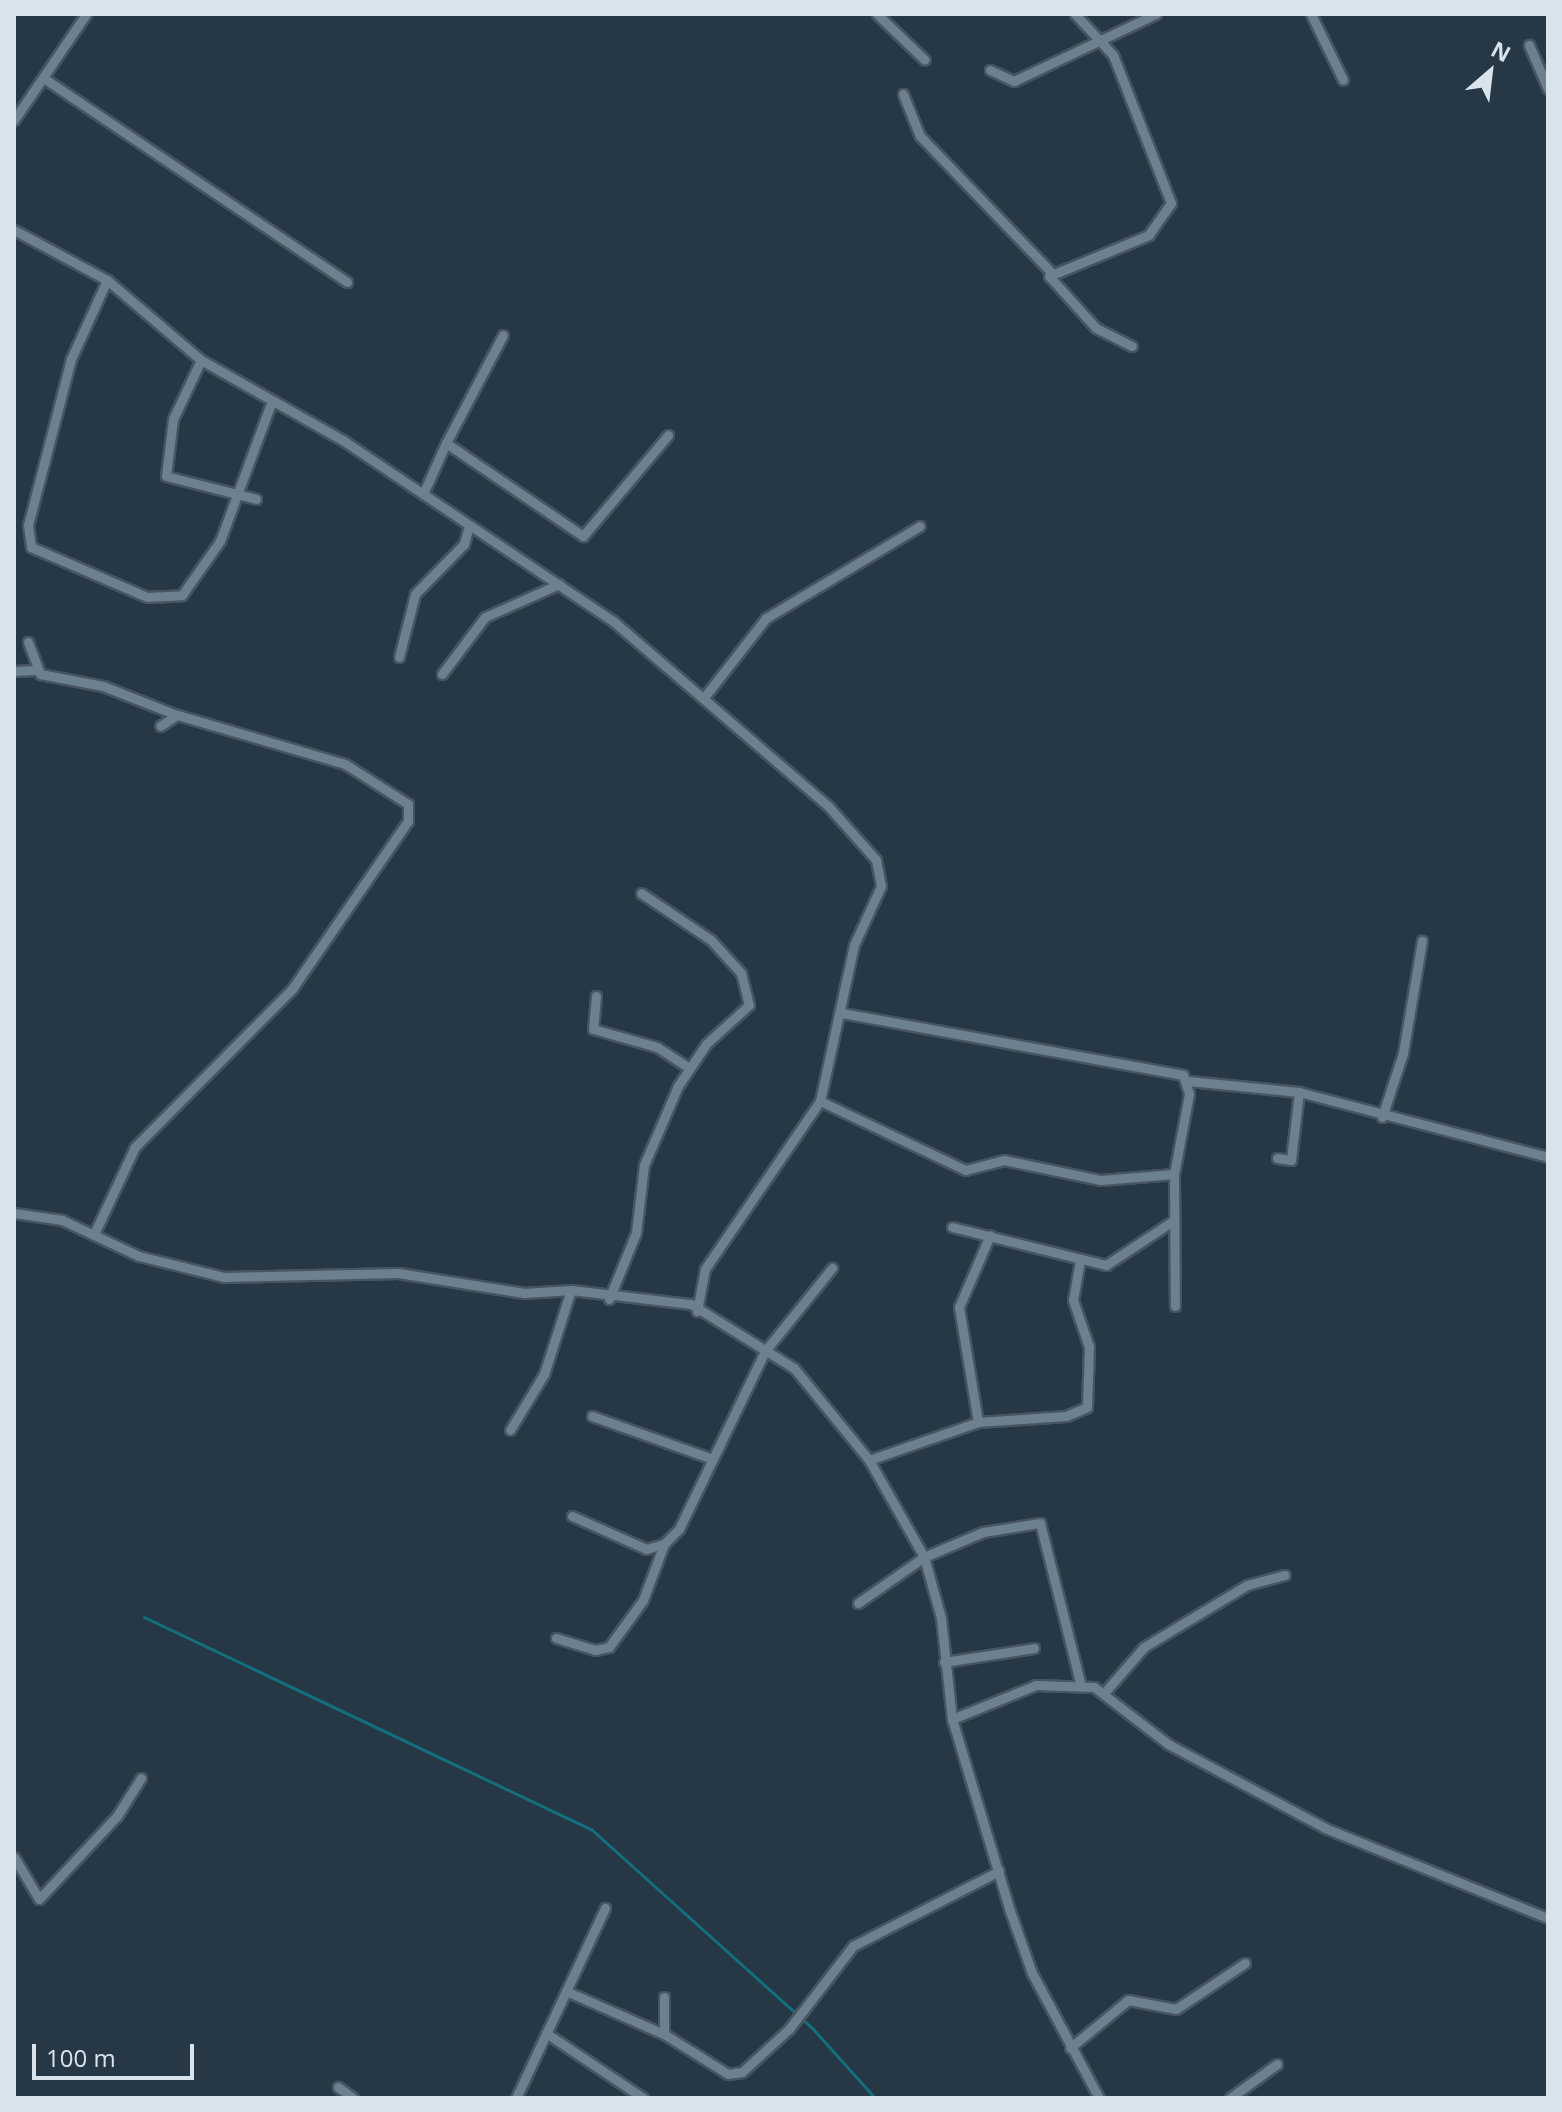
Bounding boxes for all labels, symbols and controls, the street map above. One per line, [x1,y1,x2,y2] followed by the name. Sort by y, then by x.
[1450,32,1530,112] north arrow
[1486,33,1516,68] text: N
[36,2028,198,2078] scale bar
[46,2041,116,2074] text: 100 m

